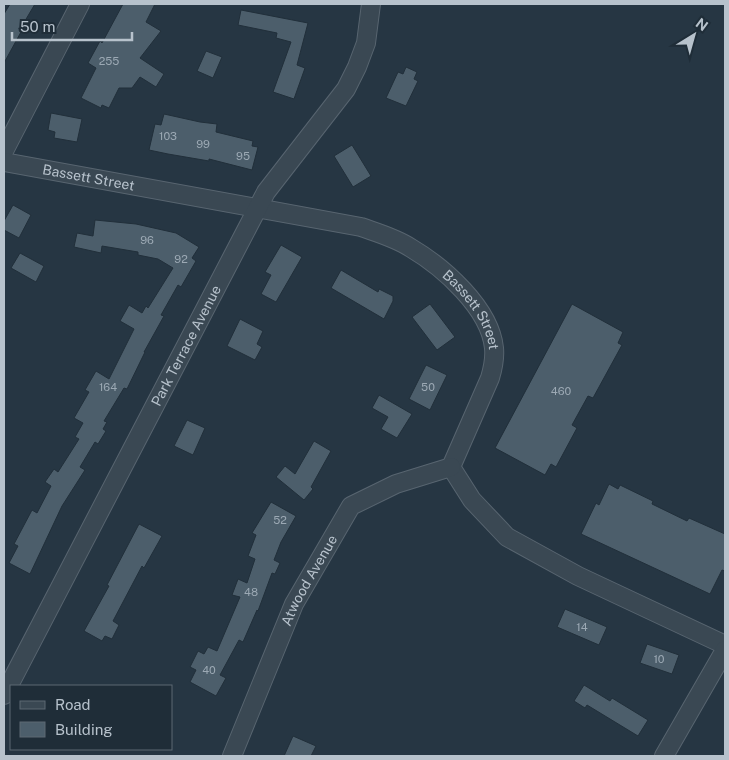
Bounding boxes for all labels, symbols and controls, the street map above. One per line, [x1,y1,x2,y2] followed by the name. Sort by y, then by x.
[12,10,132,42] scale bar
[669,10,719,60] north arrow
[693,15,711,34] text: N
[20,18,55,35] text: 50 m
[99,55,119,67] house number: 255
[159,130,177,142] house number: 103
[196,138,210,150] house number: 99
[236,150,250,162] house number: 95
[41,161,136,194] street label: Bassett Street
[140,234,154,246] house number: 96
[174,253,188,265] house number: 92
[440,267,502,351] street label: Bassett Street
[148,282,224,409] street label: Park Terrace Avenue
[99,381,117,393] house number: 164
[421,381,435,393] house number: 50
[551,385,571,397] house number: 460
[273,514,287,526] house number: 52
[278,532,340,628] street label: Atwood Avenue
[244,586,258,598] house number: 48
[576,621,588,633] house number: 14
[653,653,665,665] house number: 10
[202,664,216,676] house number: 40
[10,685,172,750] legend
[55,696,91,713] text: Road
[55,721,113,738] text: Building

